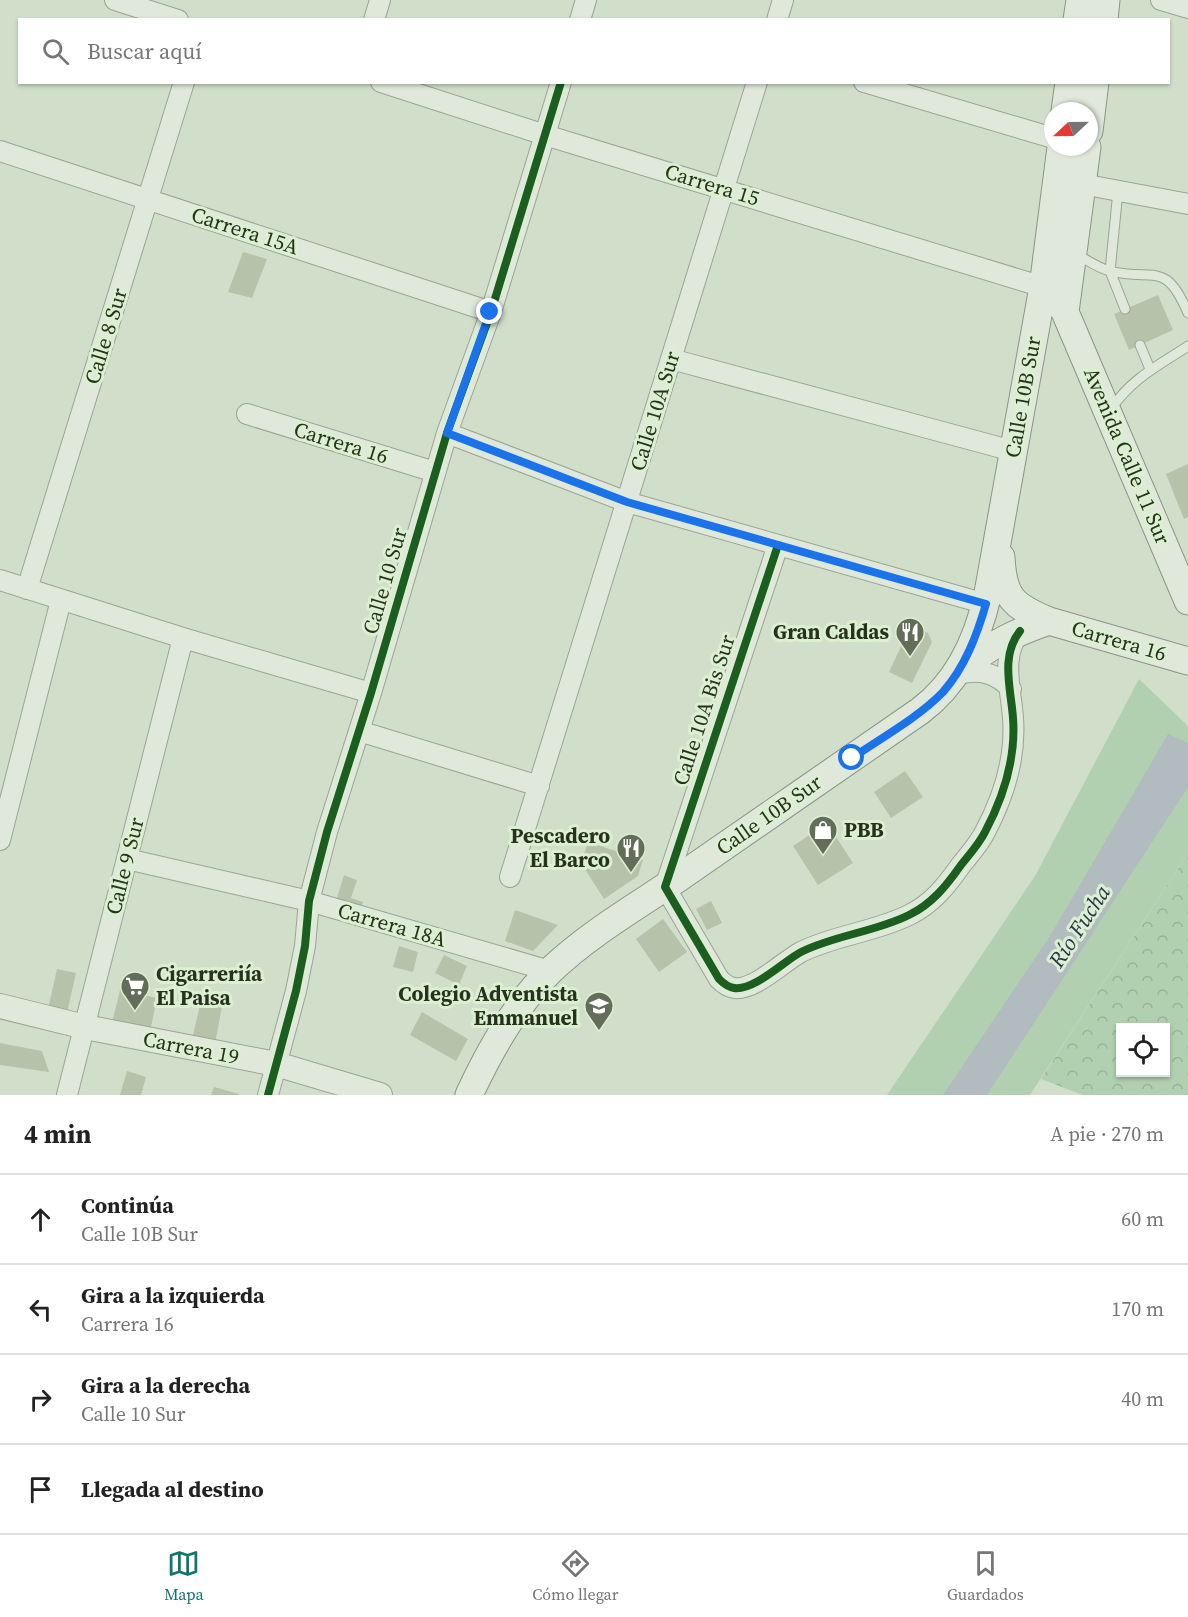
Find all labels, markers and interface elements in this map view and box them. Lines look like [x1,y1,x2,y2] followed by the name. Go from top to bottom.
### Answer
[18,18,1170,84] search box
[39,35,72,68] icon: search
[87,36,202,66] text: Buscar aquí
[1044,102,1098,156] north arrow
[661,156,763,213] street label: Carrera 15
[188,200,303,262] street label: Carrera 15A
[77,284,134,387] street label: Calle 8 Sur
[476,298,502,324] route end
[998,334,1047,460] street label: Calle 10B Sur
[623,347,686,474] street label: Calle 10A Sur
[1077,363,1178,549] street label: Avenida Calle 11 Sur
[290,414,392,471] street label: Carrera 16
[355,524,414,638] street label: Calle 10 Sur
[1068,613,1170,668] street label: Carrera 16
[894,616,926,658] restaurant icon: Gran Caldas
[773,617,889,646] place label: Gran Caldas
[665,631,742,789] street label: Calle 10A Bis Sur
[838,744,864,770] route start
[710,767,827,862] street label: Calle 10B Sur
[98,814,151,917] street label: Calle 9 Sur
[807,814,839,856] shop icon: PBB
[844,815,884,844] place label: PBB
[511,821,610,874] place label: Pescadero El Barco
[615,832,647,874] restaurant icon: Pescadero El Barco
[1041,878,1117,974] water label: Río Fucha
[335,895,450,954] street label: Carrera 18A
[156,959,263,1012] place label: Cigarreriía El Paisa
[119,970,151,1012] supermarket icon: Cigarreriía El Paisa
[398,979,579,1032] place label: Colegio Adventista Emmanuel
[583,990,615,1032] school or university icon: Colegio Adventista Emmanuel
[1116,1023,1170,1077] map controls
[1116,1023,1170,1077] button: locate
[141,1024,242,1071] street label: Carrera 19
[24,1116,91,1152] text: 4 min
[1050,1120,1164,1148] text: A pie · 270 m
[81,1190,174,1220] text: Continúa
[24,1203,57,1236] icon: ahead
[1121,1205,1164,1233] text: 60 m
[81,1220,198,1248] text: Calle 10B Sur
[81,1280,265,1310] text: Gira a la izquierda
[24,1293,57,1326] icon: left
[1111,1295,1164,1323] text: 170 m
[81,1310,174,1338] text: Carrera 16
[81,1370,250,1400] text: Gira a la derecha
[24,1383,57,1416] icon: right
[1121,1385,1164,1413] text: 40 m
[81,1400,185,1428] text: Calle 10 Sur
[24,1473,57,1506] icon: arrive
[81,1474,264,1504] text: Llegada al destino
[164,1547,204,1605] tab: Mapa
[532,1547,618,1605] tab: Cómo llegar
[947,1547,1024,1605] tab: Guardados

